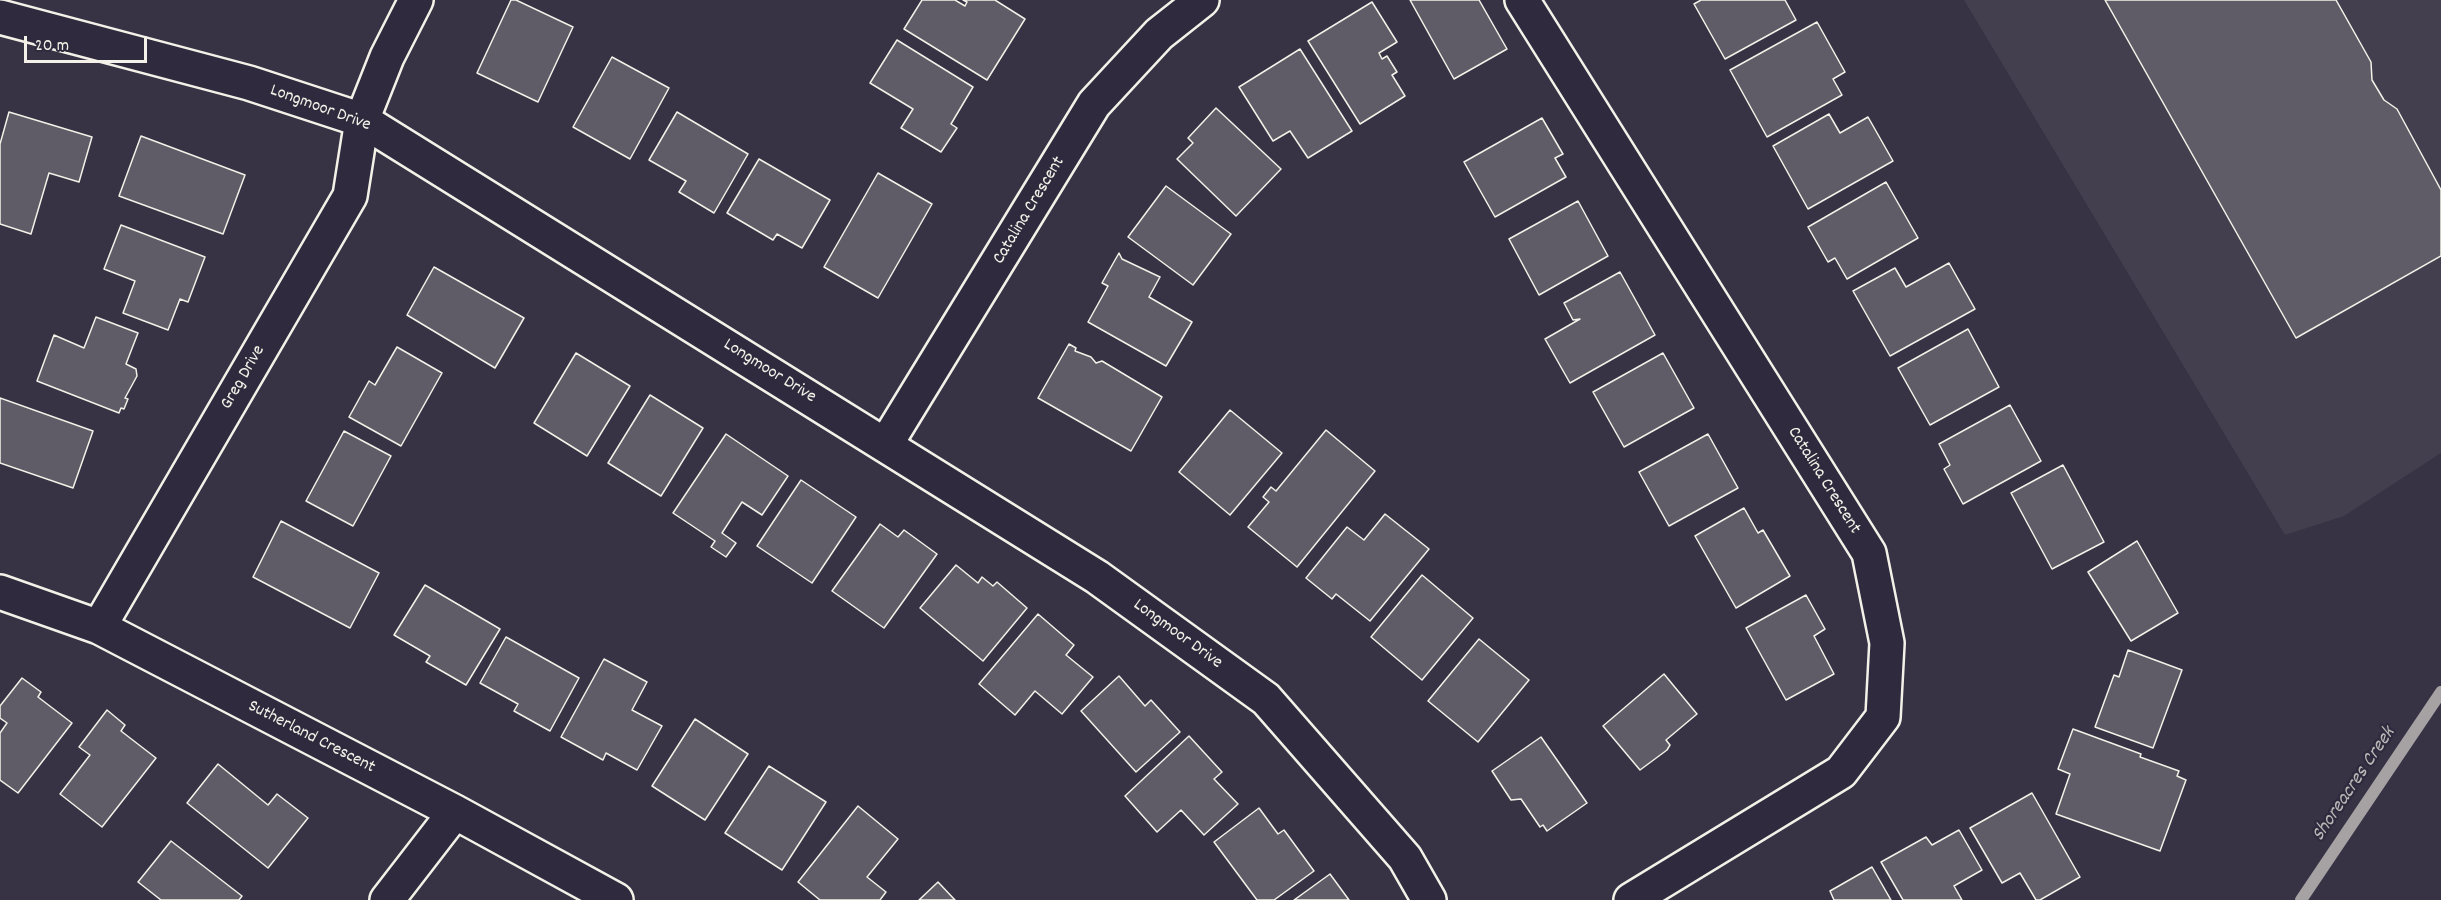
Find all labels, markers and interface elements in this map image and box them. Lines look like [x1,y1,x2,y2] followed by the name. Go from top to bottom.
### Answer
[27,24,150,62] scale bar
[35,34,69,59] text: 20 m
[267,81,373,137] street label: Longmoor Drive
[989,153,1071,269] street label: Catalina Crescent
[719,335,819,409] street label: Longmoor Drive
[217,342,271,414] street label: Greg Drive
[1782,424,1864,538] street label: Catalina Crescent
[1128,595,1226,675] street label: Longmoor Drive
[244,697,378,779] street label: Sutherland Crescent
[2308,723,2402,847] water label: Shoreacres Creek

